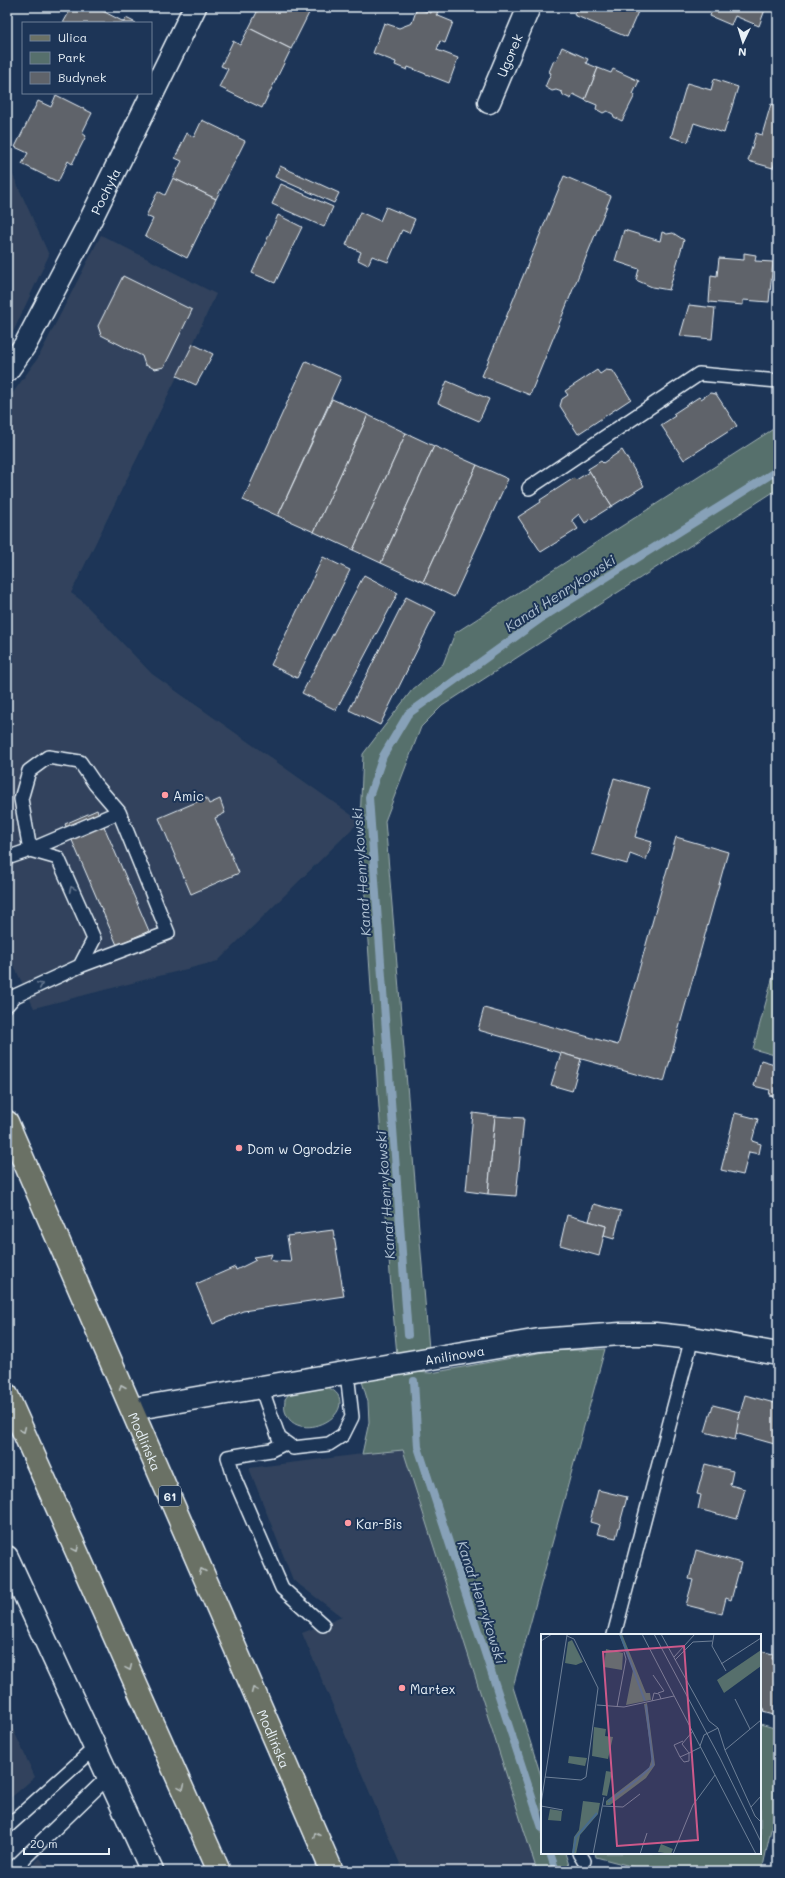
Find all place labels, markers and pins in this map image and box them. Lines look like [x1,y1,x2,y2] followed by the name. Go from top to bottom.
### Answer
[173,787,204,804] place label: Amic
[160,790,170,800] marker: Amic
[247,1140,352,1157] place label: Dom w Ogrodzie
[234,1143,244,1153] marker: Dom w Ogrodzie
[356,1515,402,1532] place label: Kar-Bis
[343,1518,353,1528] marker: Kar-Bis
[410,1680,456,1697] place label: Martex
[397,1683,407,1693] marker: Martex

